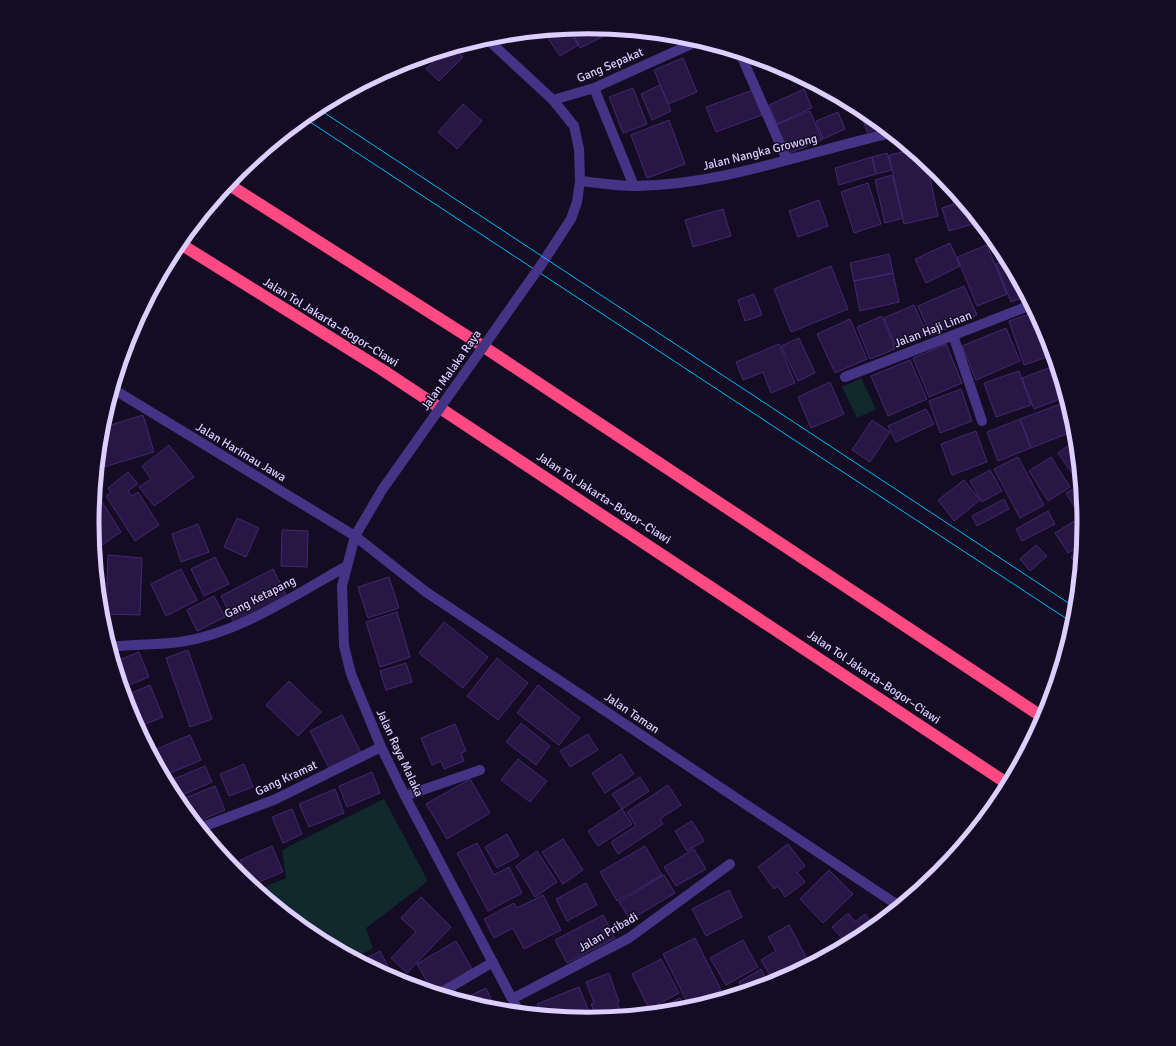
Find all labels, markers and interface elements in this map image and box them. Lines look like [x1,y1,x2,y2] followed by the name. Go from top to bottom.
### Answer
[575,45,646,86] street label: Gang Sepakat
[701,131,819,174] street label: Jalan Nangka Growong
[260,274,401,370] street label: Jalan Tol Jakarta–Bogor–Ciawi
[892,308,974,351] street label: Jalan Haji Linan
[418,327,485,413] street label: Jalan Malaka Raya
[193,420,289,485] street label: Jalan Harimau Jawa
[534,449,674,548] street label: Jalan Tol Jakarta–Bogor–Ciawi
[222,573,298,622] street label: Gang Ketapang
[804,627,943,728] street label: Jalan Tol Jakarta–Bogor–Ciawi
[601,690,662,737] street label: Jalan Taman
[373,707,426,799] street label: Jalan Raya Malaka
[253,758,320,799] street label: Gang Kramat
[576,909,641,956] street label: Jalan Pribadi

